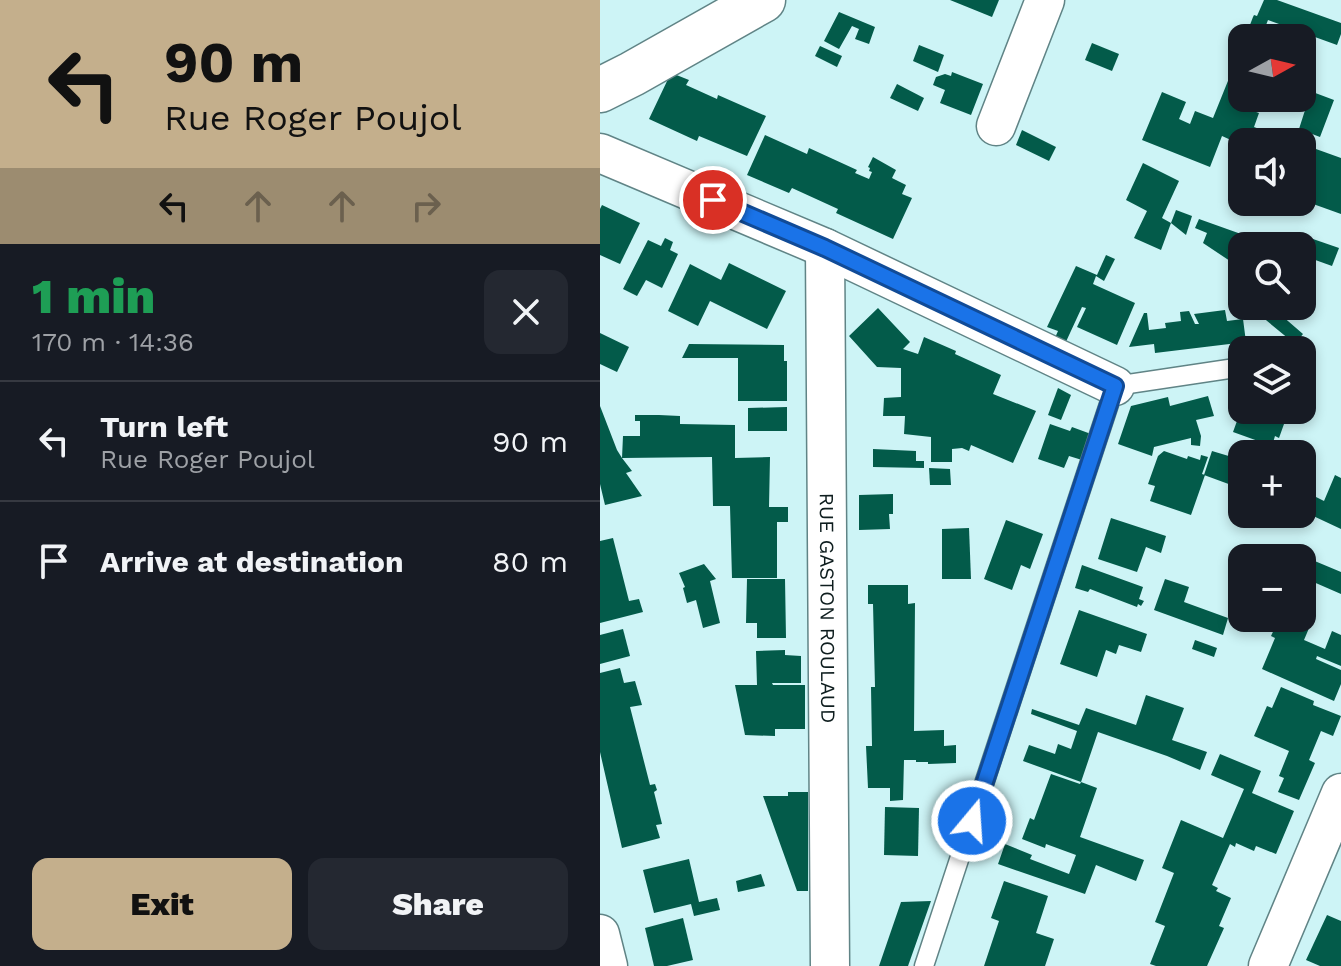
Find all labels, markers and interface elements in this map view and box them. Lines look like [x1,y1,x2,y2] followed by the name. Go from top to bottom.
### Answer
[1228,24,1316,112] north arrow
[1228,24,1316,632] map controls
[164,30,303,96] text: 90 m
[32,32,136,136] icon: left
[164,97,461,139] text: Rue Roger Poujol
[1228,128,1316,216] button: sound
[679,166,747,234] pin
[691,178,735,222] icon: arrive
[152,184,196,228] icon: left
[236,184,280,228] icon: ahead
[320,184,364,228] icon: ahead
[404,184,448,228] icon: right
[1228,232,1316,320] button: search
[32,268,155,325] text: 1 min
[484,270,568,354] button: close
[32,327,194,357] text: 170 m · 14:36
[1228,336,1316,424] button: layers
[100,409,228,444] text: Turn left
[32,419,76,463] icon: left
[492,424,568,459] text: 90 m
[1228,440,1316,528] button: +
[100,444,315,474] text: Rue Roger Poujol
[815,493,840,723] street label: RUE GASTON ROULAUD
[32,539,76,583] icon: arrive
[100,544,404,579] text: Arrive at destination
[492,544,568,579] text: 80 m
[1228,544,1316,632] button: −
[930,779,1014,863] position arrow
[32,858,292,950] button: Exit
[308,858,568,950] button: Share

